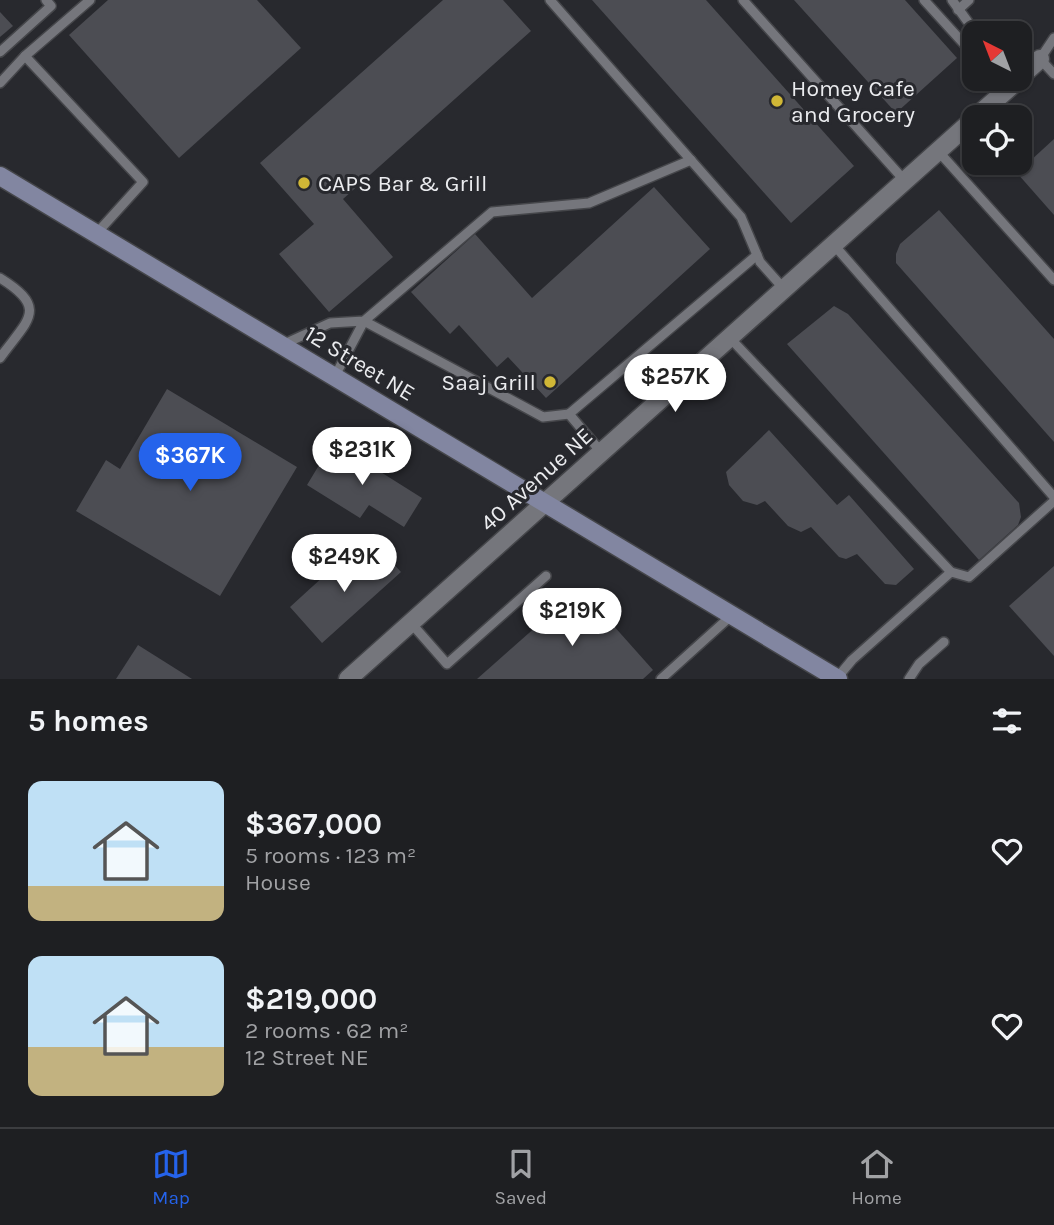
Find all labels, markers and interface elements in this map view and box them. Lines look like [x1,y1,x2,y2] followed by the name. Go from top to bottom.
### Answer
[962,21,1032,91] north arrow
[962,21,1032,175] map controls
[791,75,915,128] place label: Homey Cafe and Grocery
[769,93,785,109] marker: Homey Cafe and Grocery
[962,105,1032,175] button: locate
[318,170,488,197] place label: CAPS Bar & Grill
[296,175,312,191] marker: CAPS Bar & Grill
[300,320,420,407] street label: 12 Street NE
[626,354,724,414] pin: $257K
[640,363,710,390] text: $257K
[441,369,536,396] place label: Saaj Grill
[542,374,558,390] marker: Saaj Grill
[475,422,598,537] street label: 40 Avenue NE
[313,428,411,487] pin: $231K
[141,434,239,493] pin: $367K
[328,436,396,463] text: $231K
[155,442,225,469] text: $367K
[295,534,393,594] pin: $249K
[308,543,380,570] text: $249K
[523,588,621,648] pin: $219K
[538,597,606,624] text: $219K
[988,702,1026,740] icon: filters
[28,703,149,739] text: 5 homes
[245,806,382,842] text: $367,000
[84,809,168,893] icon: home
[988,832,1026,870] icon: heart
[245,842,416,869] text: 5 rooms · 123 m²
[245,869,311,896] text: House
[245,981,377,1017] text: $219,000
[84,984,168,1068] icon: home
[988,1007,1026,1045] icon: heart
[245,1017,409,1044] text: 2 rooms · 62 m²
[245,1044,369,1071] text: 12 Street NE
[152,1145,190,1209] tab: Map
[494,1145,547,1209] tab: Saved
[851,1145,902,1209] tab: Home

